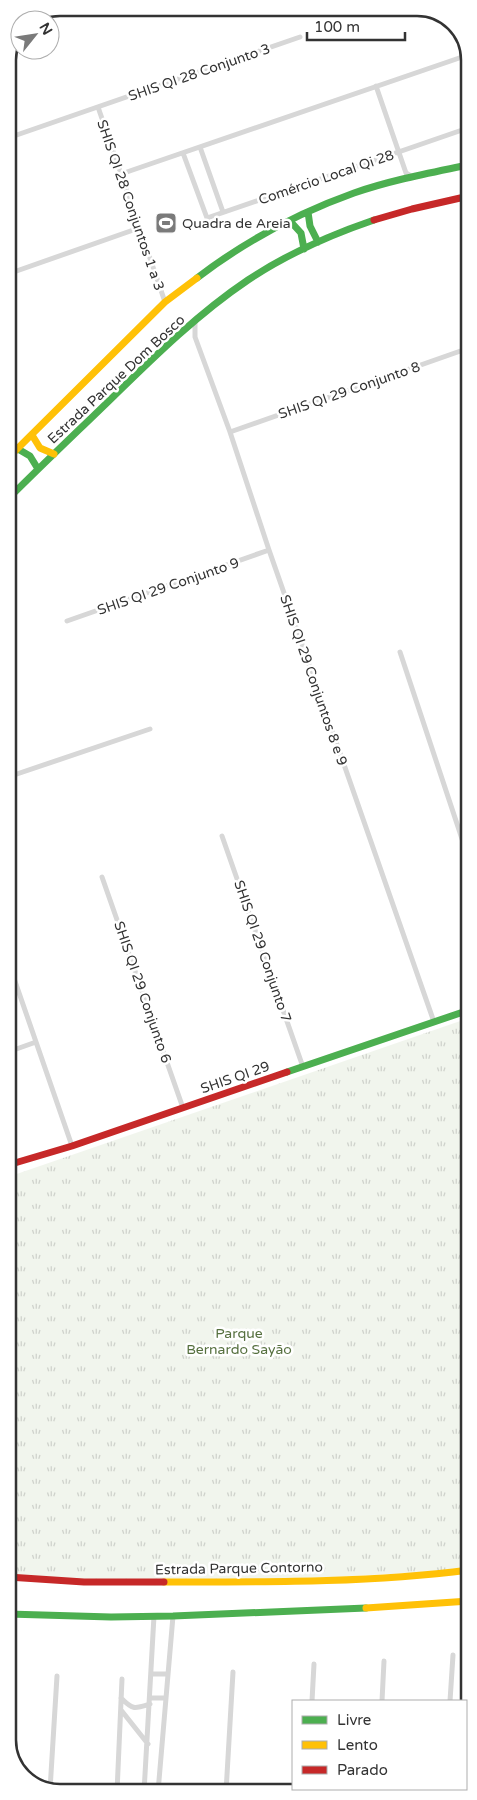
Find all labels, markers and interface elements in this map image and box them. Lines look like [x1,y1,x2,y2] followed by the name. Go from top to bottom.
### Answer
[10,10,60,60] north arrow
[307,10,404,42] scale bar
[314,18,360,36] text: 100 m
[36,20,56,38] text: N
[126,40,272,105] street label: SHIS QI 28 Conjunto 3
[93,118,168,293] street label: SHIS QI 28 Conjuntos 1 a 3
[256,146,396,209] street label: Comércio Local Qi 28
[154,211,178,235] sports icon: Quadra de Areia
[182,215,291,232] place label: Quadra de Areia
[44,311,188,447] street label: Estrada Parque Dom Bosco
[276,358,422,423] street label: SHIS QI 29 Conjunto 8
[95,554,241,619] street label: SHIS QI 29 Conjunto 9
[276,592,351,768] street label: SHIS QI 29 Conjuntos 8 e 9
[230,878,295,1024] street label: SHIS QI 29 Conjunto 7
[110,919,175,1065] street label: SHIS QI 29 Conjunto 6
[198,1058,272,1097] street label: SHIS QI 29
[186,1325,292,1358] park label: Parque Bernardo Sayão
[155,1559,323,1578] street label: Estrada Parque Contorno
[292,1700,467,1790] legend
[337,1711,371,1729] text: Livre
[337,1736,378,1754] text: Lento
[337,1761,388,1779] text: Parado

